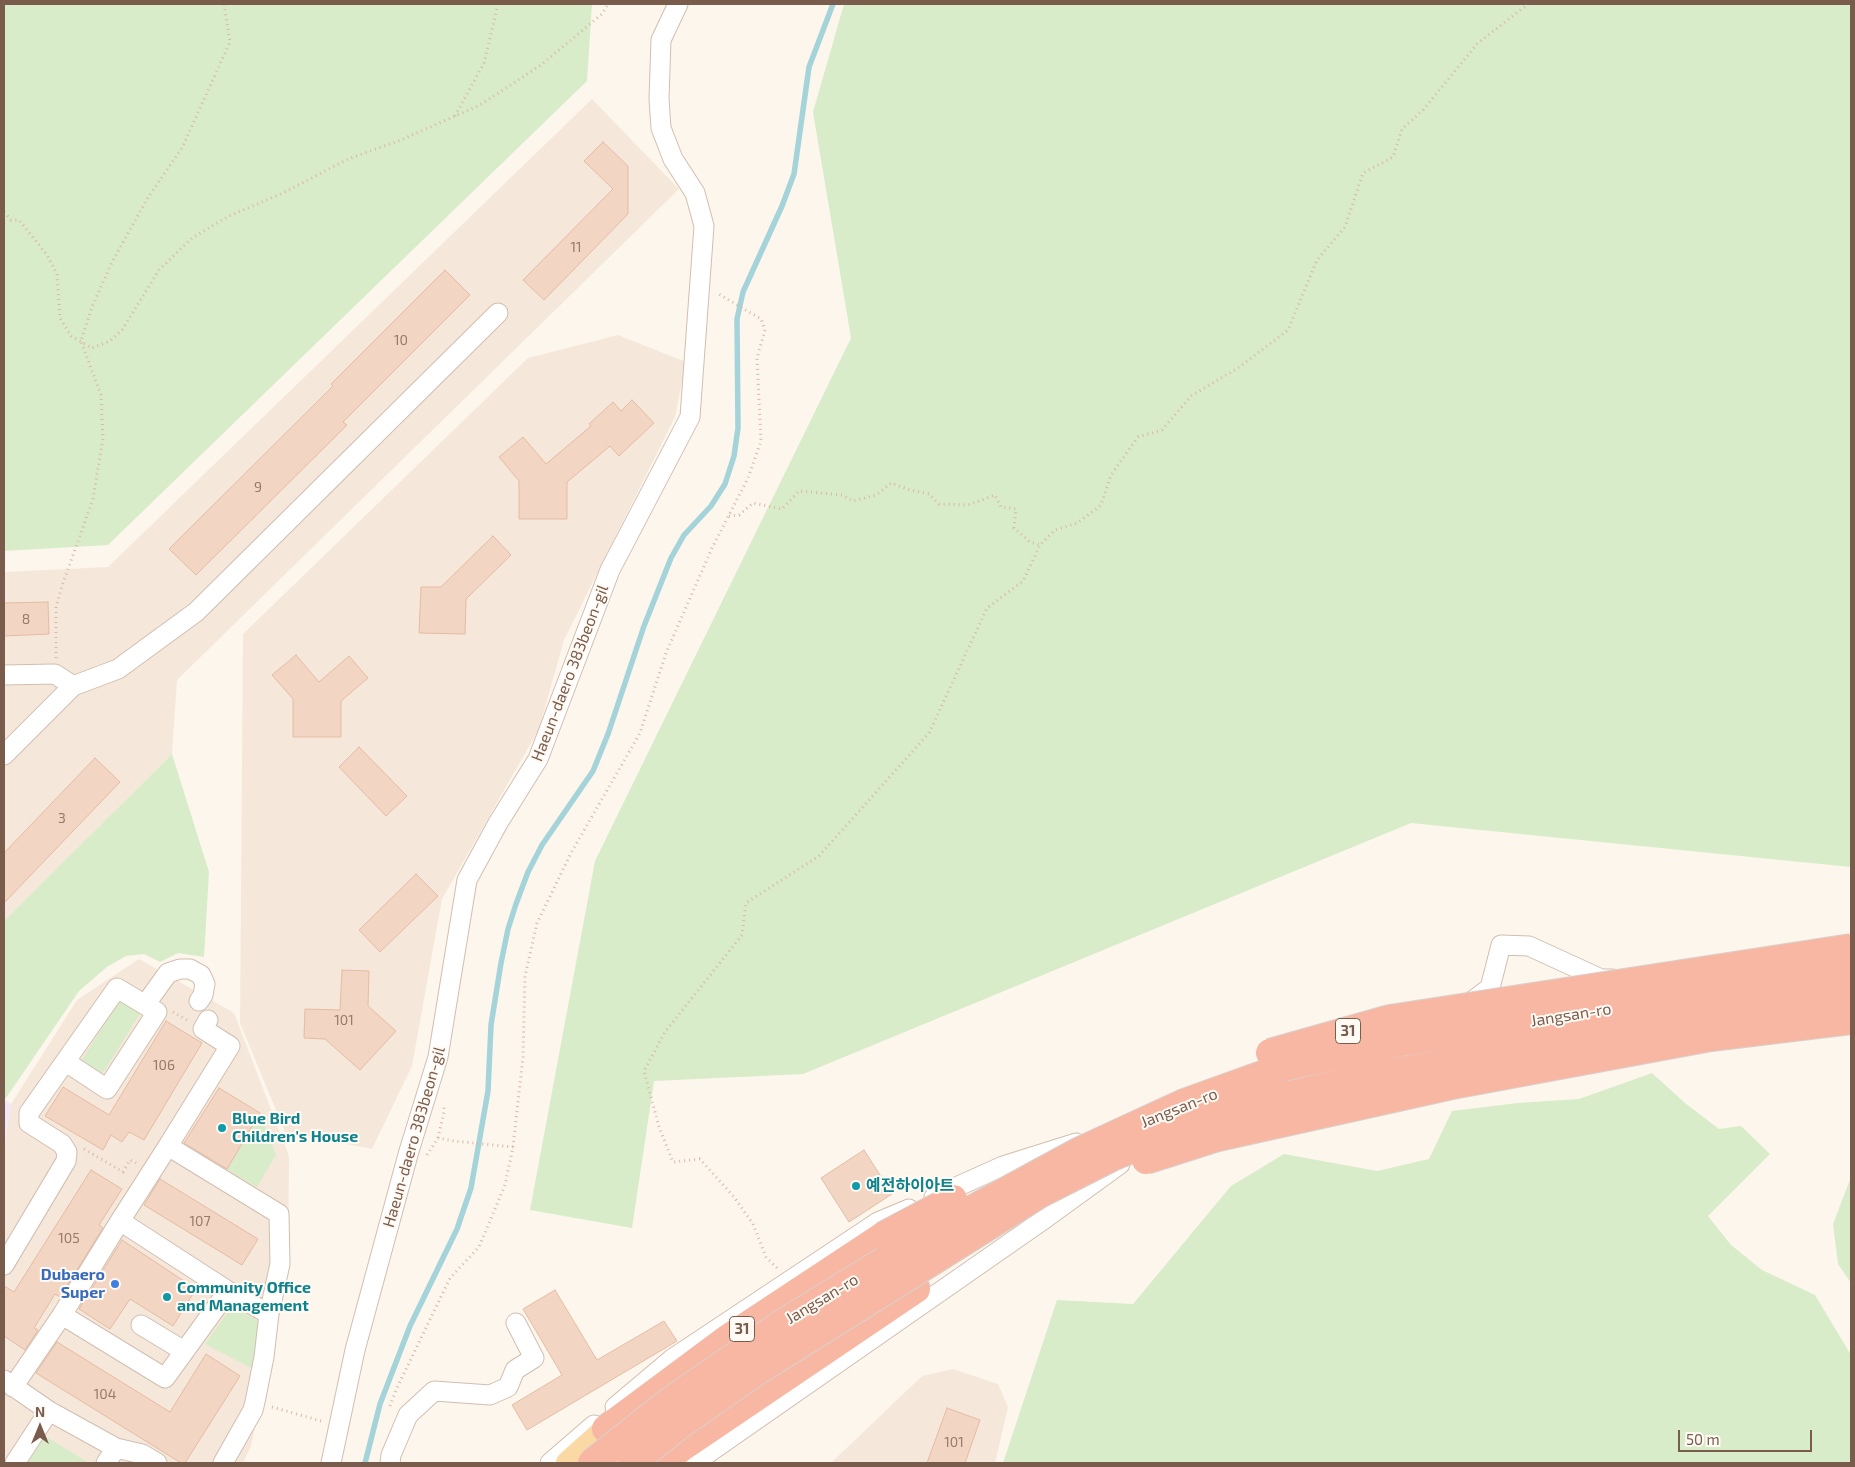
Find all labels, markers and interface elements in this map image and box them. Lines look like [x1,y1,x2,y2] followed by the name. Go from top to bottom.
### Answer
[570,239,582,255] house number: 11
[394,332,408,348] house number: 10
[254,479,262,495] house number: 9
[527,582,613,764] street label: Haeun-daero 383beon-gil
[22,611,30,627] house number: 8
[58,810,66,826] house number: 3
[1529,999,1613,1031] street label: Jangsan-ro
[334,1012,354,1028] house number: 101
[1336,1018,1360,1044] road number: 31
[379,1044,449,1230] street label: Haeun-daero 383beon-gil
[153,1057,175,1073] house number: 106
[1138,1084,1220,1132] street label: Jangsan-ro
[232,1109,358,1147] place label: Blue Bird Children's House
[216,1122,228,1134] marker: Blue Bird Children's House
[866,1176,954,1196] place label: 예전하이아트
[850,1180,862,1192] marker: 예전하이아트
[189,1213,211,1229] house number: 107
[58,1230,80,1246] house number: 105
[41,1265,105,1303] place label: Dubaero Super
[782,1270,862,1328] street label: Jangsan-ro
[109,1278,121,1290] marker: Dubaero Super
[177,1278,311,1316] place label: Community Office and Management
[161,1291,173,1303] marker: Community Office and Management
[730,1316,754,1342] road number: 31
[94,1386,116,1402] house number: 104
[15,1402,65,1452] north arrow
[35,1403,45,1420] text: N
[1680,1420,1814,1452] scale bar
[1686,1430,1720,1448] text: 50 m
[944,1434,964,1450] house number: 101

